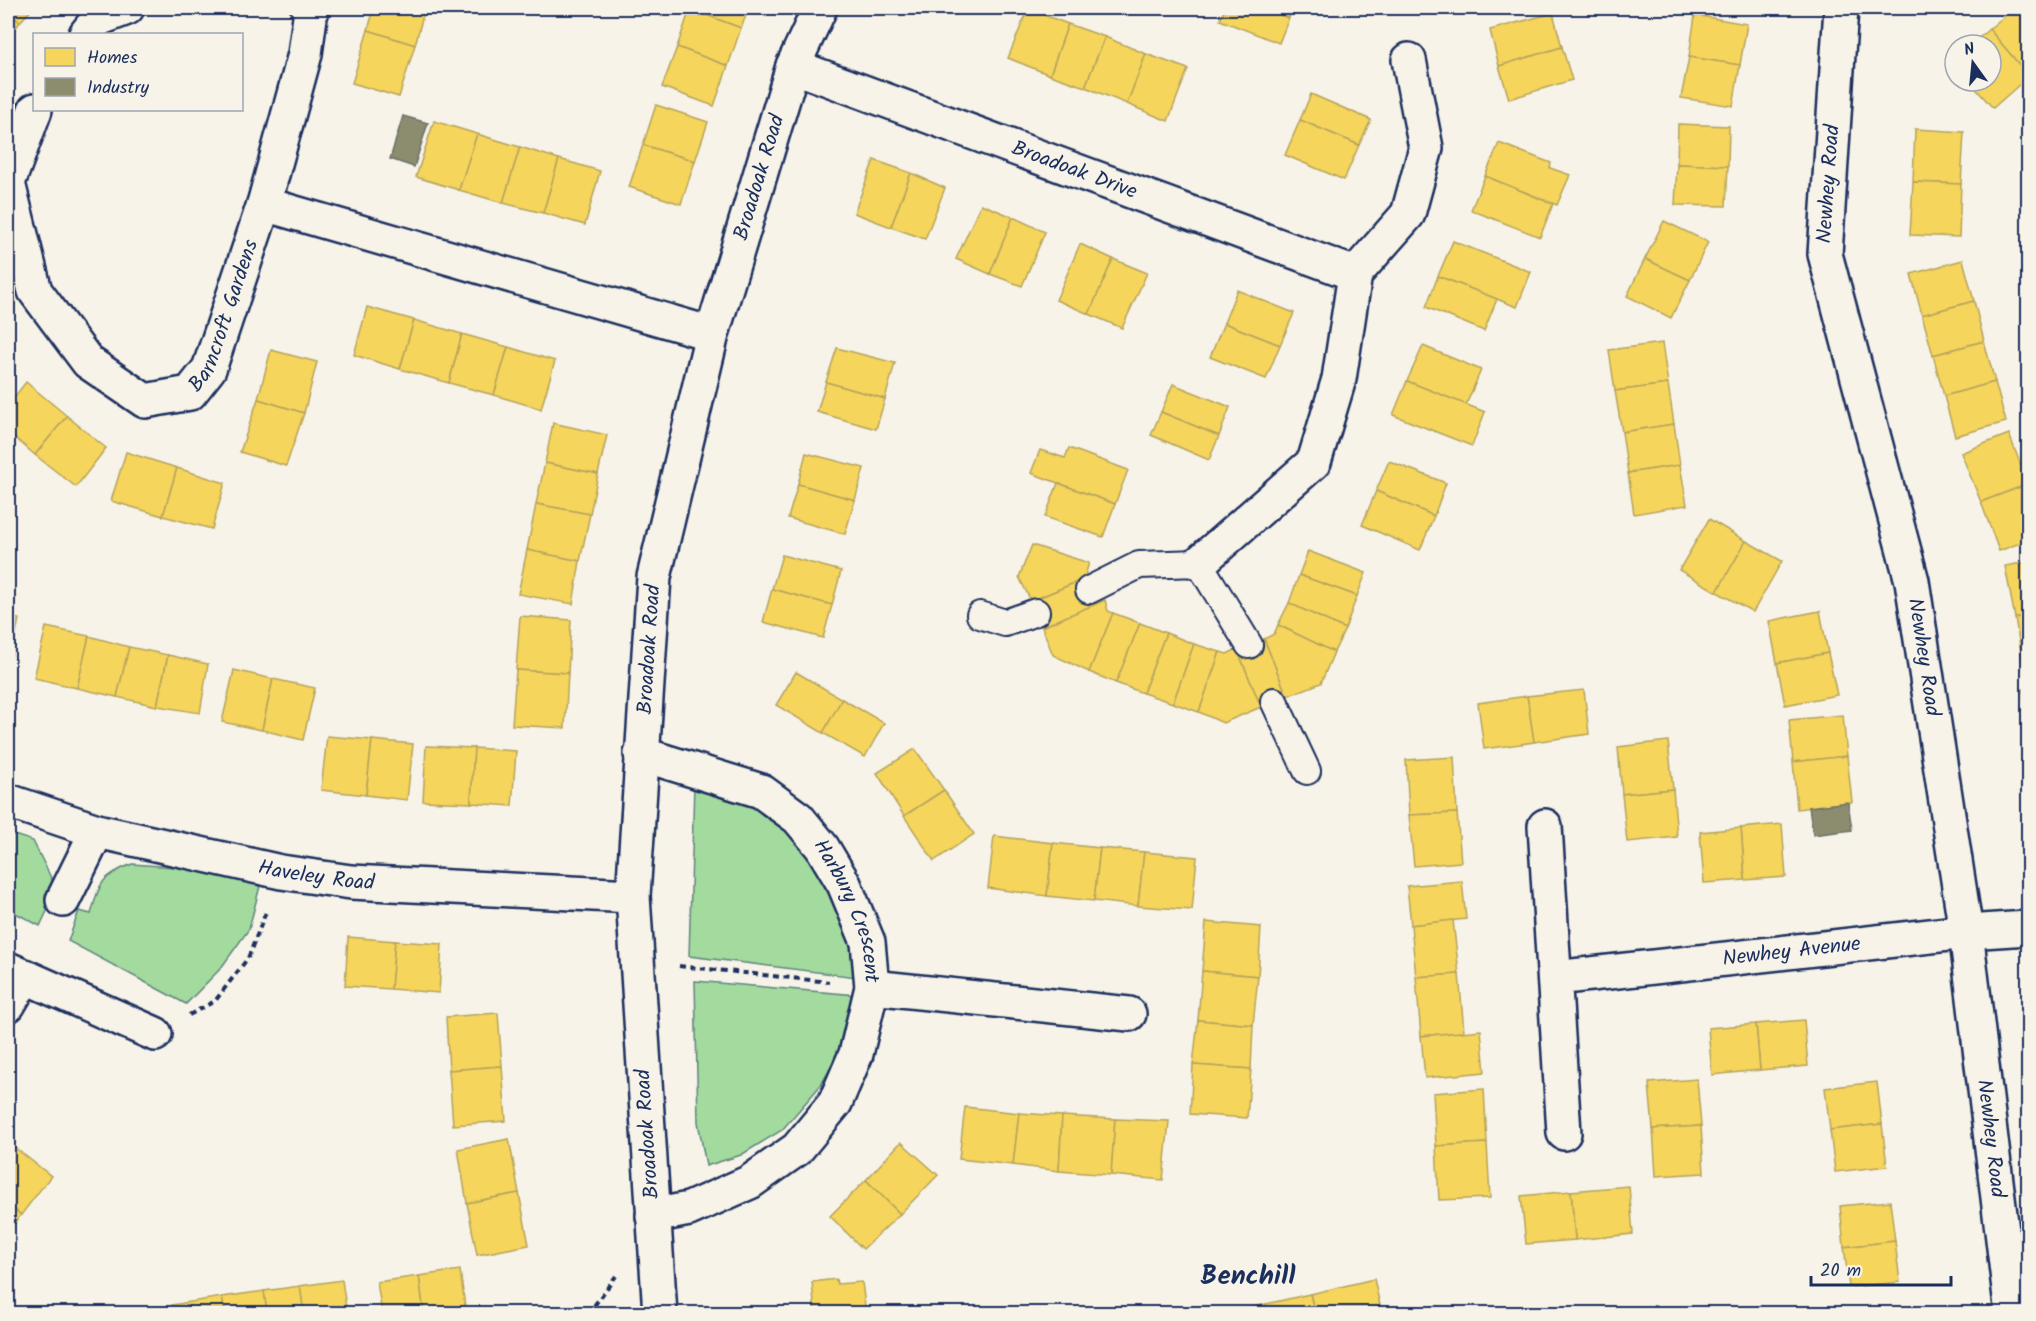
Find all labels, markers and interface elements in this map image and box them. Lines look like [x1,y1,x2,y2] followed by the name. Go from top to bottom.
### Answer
[33,33,243,111] legend
[1943,33,2003,93] north arrow
[1961,37,1978,63] text: N
[87,44,138,73] text: Homes
[87,74,149,103] text: Industry
[725,110,794,244] street label: Broadoak Road
[1808,123,1850,244] street label: Newhey Road
[1007,132,1142,209] street label: Broadoak Drive
[180,235,268,400] street label: Barncroft Gardens
[628,583,670,715] street label: Broadoak Road
[1898,596,1949,719] street label: Newhey Road
[804,833,888,985] street label: Harbury Crescent
[255,851,376,900] street label: Haveley Road
[1721,927,1863,976] street label: Newhey Avenue
[627,1068,669,1200] street label: Broadoak Road
[1967,1077,2014,1200] street label: Newhey Road
[1811,1249,1950,1287] scale bar
[1201,1255,1296,1298] district label: Benchill
[1820,1257,1861,1286] text: 20 m

